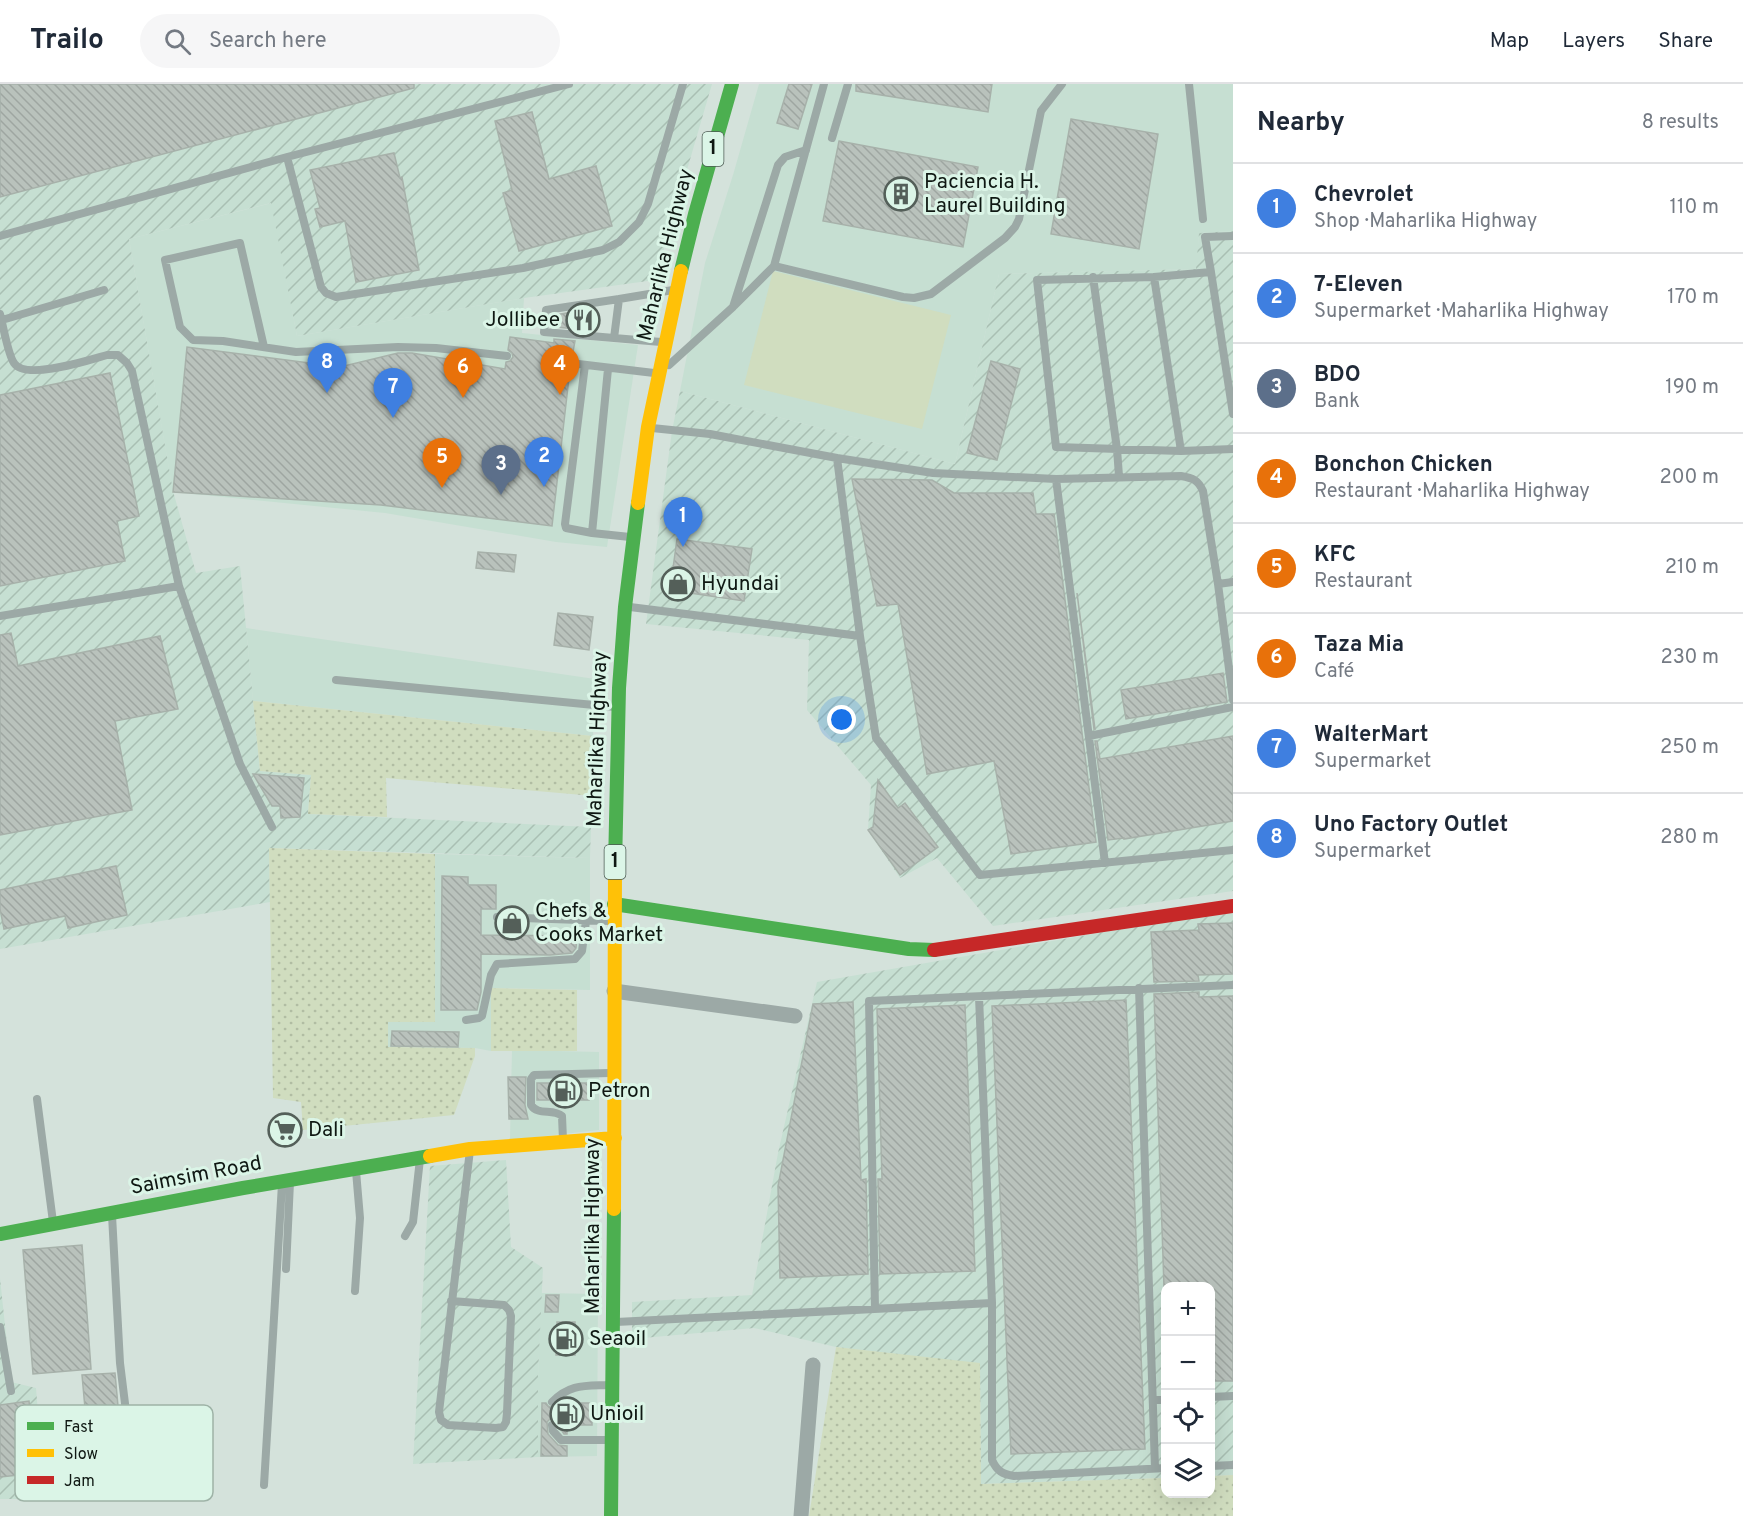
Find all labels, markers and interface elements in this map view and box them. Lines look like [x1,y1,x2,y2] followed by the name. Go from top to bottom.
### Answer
[140,14,560,68] search box
[30,23,104,59] text: Trailo
[161,25,194,58] icon: search
[209,28,326,55] text: Search here
[1490,28,1529,55] text: Map
[1562,28,1625,55] text: Layers
[1658,28,1713,55] text: Share
[1257,107,1345,140] text: Nearby
[1642,110,1719,136] text: 8 results
[702,132,724,166] road number: 1
[632,166,700,344] street label: Maharlika Highway
[924,169,1066,220] place label: Paciencia H. Laurel Building
[883,176,919,212] building icon: Paciencia H. Laurel Building
[1314,182,1414,209] text: Chevrolet
[1273,195,1281,221] text: 1
[1670,195,1719,221] text: 110 m
[1314,209,1537,235] text: Shop · Maharlika Highway
[1314,272,1403,299] text: 7-Eleven
[1270,285,1283,311] text: 2
[1667,285,1719,311] text: 170 m
[1314,299,1609,325] text: Supermarket · Maharlika Highway
[565,302,601,338] restaurant icon: Jollibee
[485,307,560,334] place label: Jollibee
[308,344,346,393] pin: 8
[540,346,580,395] pin: 4
[444,348,482,398] pin: 6
[1314,362,1361,389] text: BDO
[374,368,412,418] pin: 7
[1271,375,1283,401] text: 3
[1665,375,1719,401] text: 190 m
[1314,389,1360,415] text: Bank
[422,438,462,488] pin: 5
[524,438,564,487] pin: 2
[482,446,520,495] pin: 3
[1314,452,1493,479] text: Bonchon Chicken
[1270,465,1283,491] text: 4
[1660,465,1719,491] text: 200 m
[1314,479,1590,505] text: Restaurant · Maharlika Highway
[664,498,702,547] pin: 1
[1314,542,1356,569] text: KFC
[1270,555,1283,581] text: 5
[1665,555,1719,581] text: 210 m
[660,566,696,602] shop icon: Hyundai
[1314,569,1413,595] text: Restaurant
[701,571,779,598] place label: Hyundai
[1314,632,1404,659] text: Taza Mia
[1270,645,1283,671] text: 6
[1660,645,1719,671] text: 230 m
[581,650,615,828] street label: Maharlika Highway
[1314,659,1354,685] text: Café
[827,705,856,734] your location
[1314,722,1429,749] text: WalterMart
[1271,735,1282,761] text: 7
[1660,735,1719,761] text: 250 m
[1314,749,1431,775] text: Supermarket
[1314,812,1508,839] text: Uno Factory Outlet
[1270,825,1283,851] text: 8
[1660,825,1719,851] text: 280 m
[1314,839,1431,865] text: Supermarket
[604,845,626,879] road number: 1
[535,898,663,949] place label: Chefs & Cooks Market
[494,905,530,941] shop icon: Chefs & Cooks Market
[547,1073,583,1109] fuel station icon: Petron
[588,1078,651,1105] place label: Petron
[267,1112,303,1148] supermarket icon: Dali
[308,1117,344,1144] place label: Dali
[580,1138,607,1314] street label: Maharlika Highway
[128,1150,264,1202] street label: Saimsim Road
[1161,1282,1215,1498] map controls
[1161,1282,1215,1336] button: +
[548,1321,584,1357] fuel station icon: Seaoil
[589,1326,646,1353] place label: Seaoil
[1161,1336,1215,1390] button: −
[1161,1390,1215,1444] button: locate
[549,1396,585,1432] fuel station icon: Unioil
[590,1401,644,1428] place label: Unioil
[15,1405,213,1501] legend
[64,1418,94,1438] text: Fast
[1161,1444,1215,1498] button: layers
[64,1445,98,1465] text: Slow
[64,1472,95,1492] text: Jam

